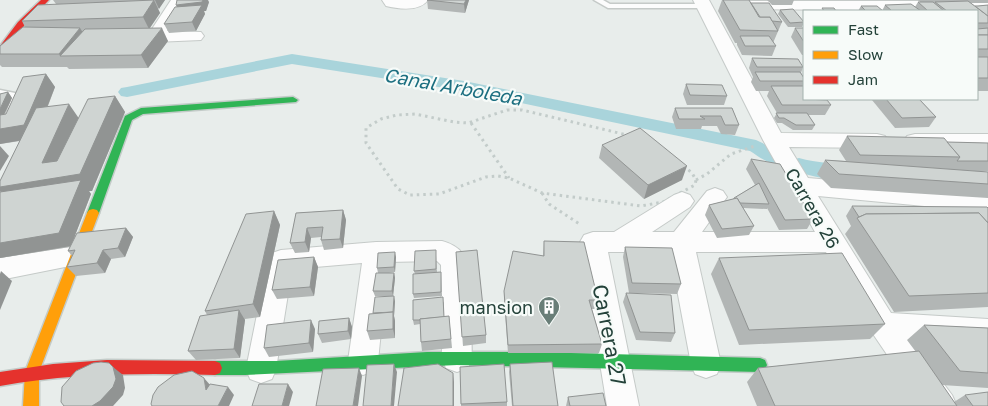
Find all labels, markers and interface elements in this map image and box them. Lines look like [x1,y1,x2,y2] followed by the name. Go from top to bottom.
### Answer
[803,10,978,100] legend
[848,20,879,38] text: Fast
[848,45,883,63] text: Slow
[382,63,525,110] water label: Canal Arboleda
[848,70,878,88] text: Jam
[781,164,845,252] street label: Carrera 26
[587,282,633,388] street label: Carrera 27
[537,295,561,326] building icon: mansion
[460,296,533,318] place label: mansion

